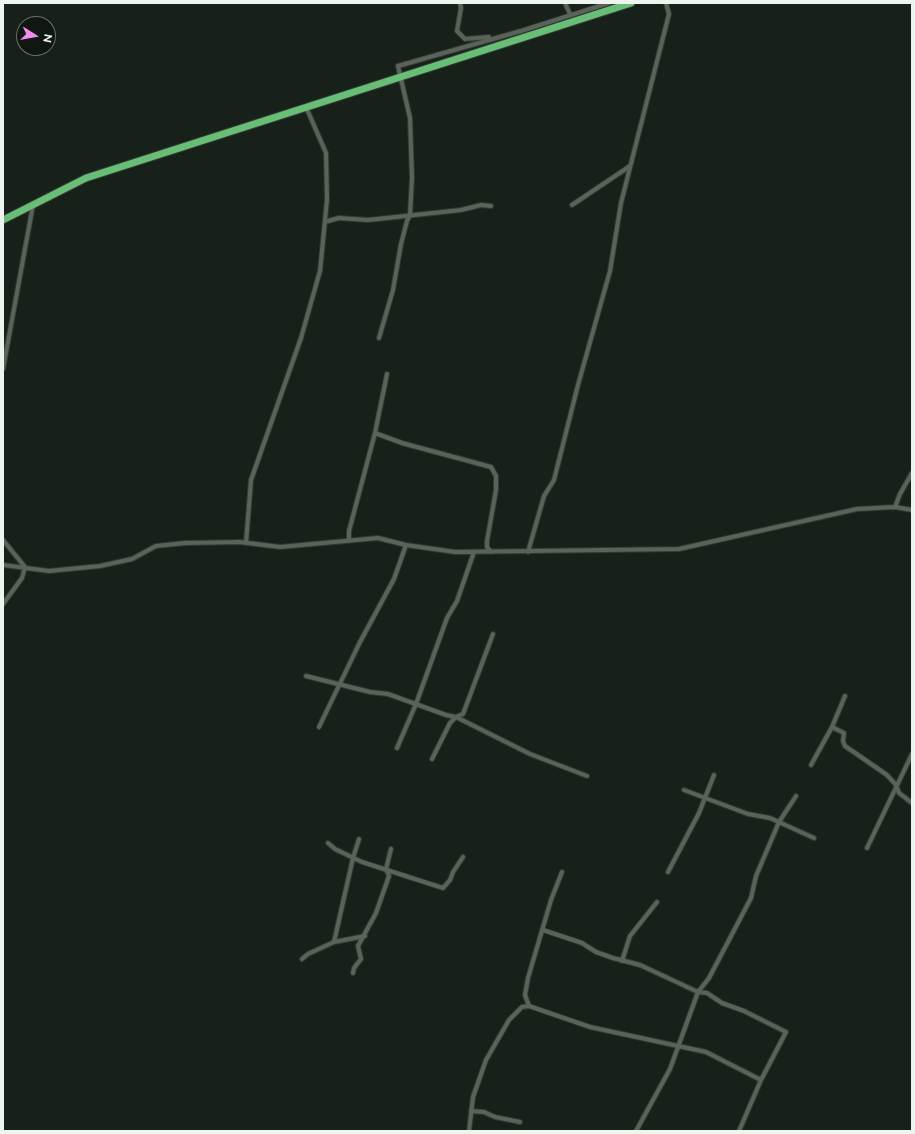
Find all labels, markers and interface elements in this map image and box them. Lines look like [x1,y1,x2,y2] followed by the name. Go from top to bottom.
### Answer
[16,16,56,56] north arrow
[40,33,54,44] text: N

